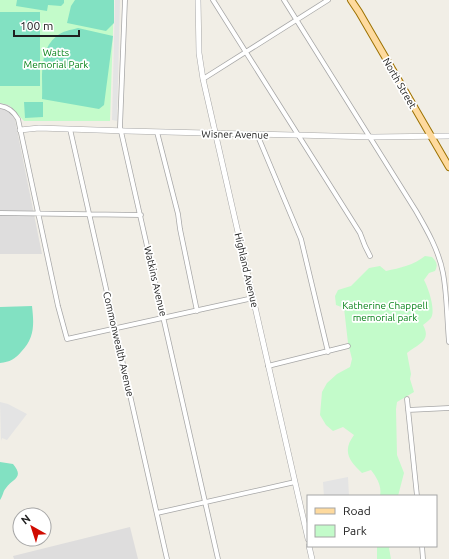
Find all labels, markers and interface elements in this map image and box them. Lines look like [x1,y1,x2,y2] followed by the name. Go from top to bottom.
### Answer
[14,12,79,38] scale bar
[20,19,53,32] text: 100 m
[24,47,88,70] park label: Watts Memorial Park
[381,56,419,111] street label: North Street
[201,128,269,141] street label: Wisner Avenue
[233,232,260,308] street label: Highland Avenue
[142,245,169,317] street label: Watkins Avenue
[101,291,136,398] street label: Commonwealth Avenue
[342,300,428,323] park label: Katherine Chappell memorial park
[307,495,437,547] legend
[343,504,371,517] text: Road
[12,507,52,547] north arrow
[19,512,33,526] text: N
[343,524,367,537] text: Park

